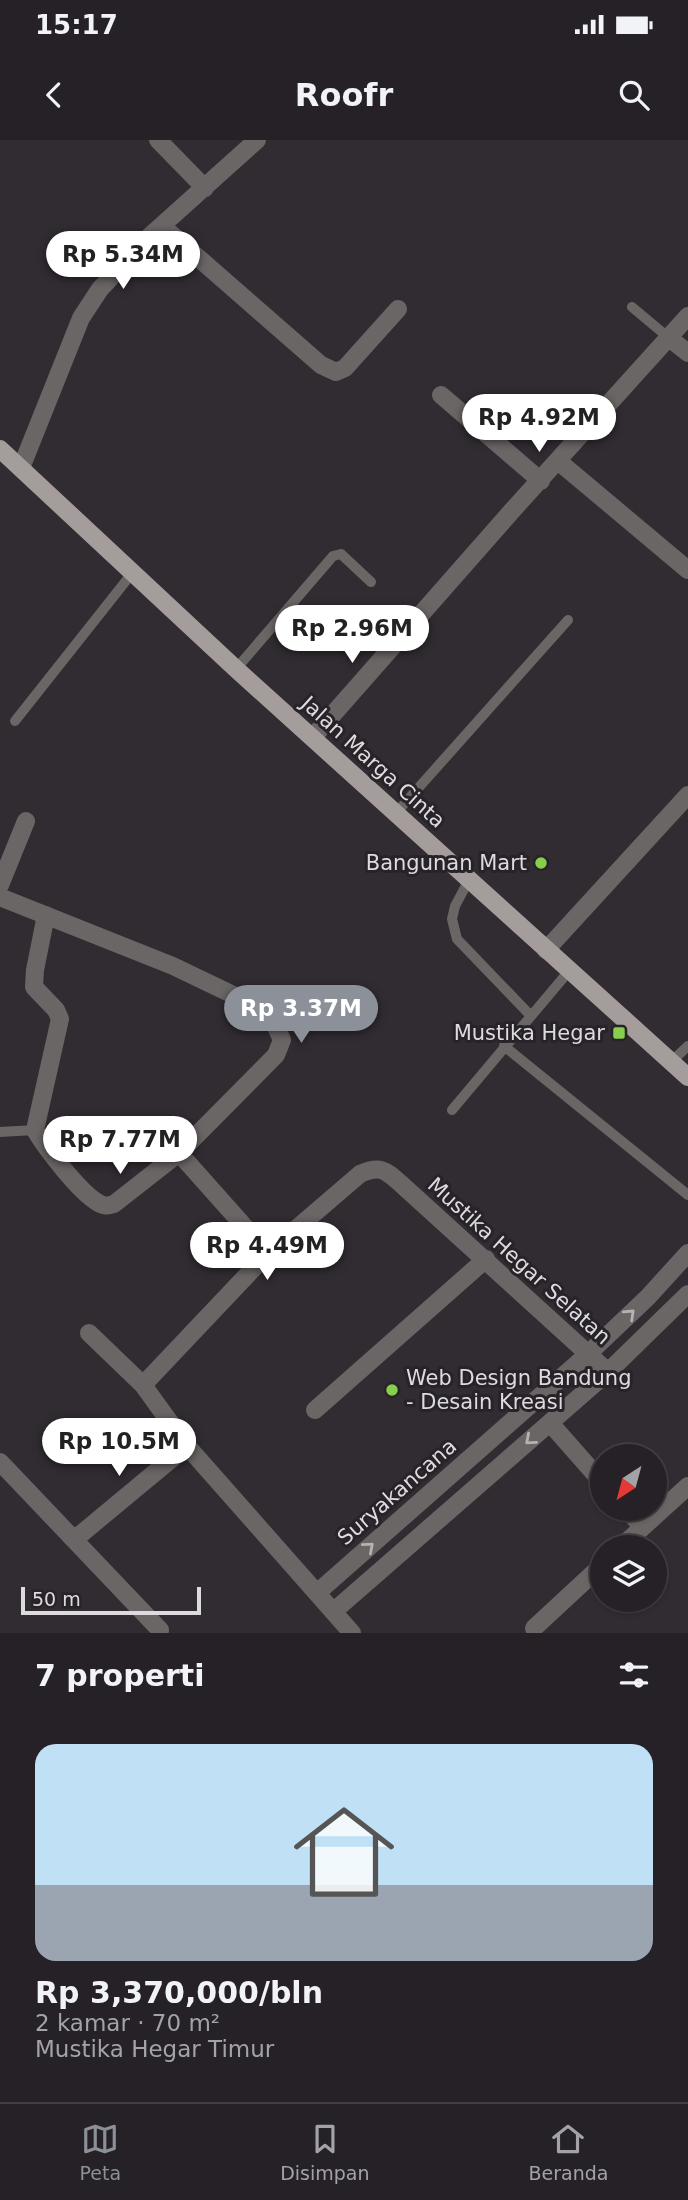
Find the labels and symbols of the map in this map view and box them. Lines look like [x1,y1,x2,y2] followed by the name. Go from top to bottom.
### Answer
[51,232,195,291] pin: Rp 5.34M
[467,394,611,454] pin: Rp 4.92M
[280,606,424,665] pin: Rp 2.96M
[295,690,450,833] street label: Jalan Marga Cinta
[366,851,527,875] place label: Bangunan Mart
[533,855,549,871] marker: Bangunan Mart
[229,986,373,1045] pin: Rp 3.37M
[454,1021,605,1045] place label: Mustika Hegar
[611,1025,627,1041] marker: Mustika Hegar
[48,1116,192,1176] pin: Rp 7.77M
[423,1173,615,1349] street label: Mustika Hegar Selatan
[195,1222,339,1282] pin: Rp 4.49M
[622,1310,635,1322] one-way arrow
[406,1366,632,1414] place label: Web Design Bandung - Desain Kreasi
[384,1382,400,1398] marker: Web Design Bandung - Desain Kreasi
[47,1418,191,1478] pin: Rp 10.5M
[525,1432,538,1445] one-way arrow
[333,1434,461,1550] street label: Suryakancana
[590,1444,667,1521] north arrow
[361,1543,374,1555] one-way arrow
[21,1584,201,1616] scale bar

